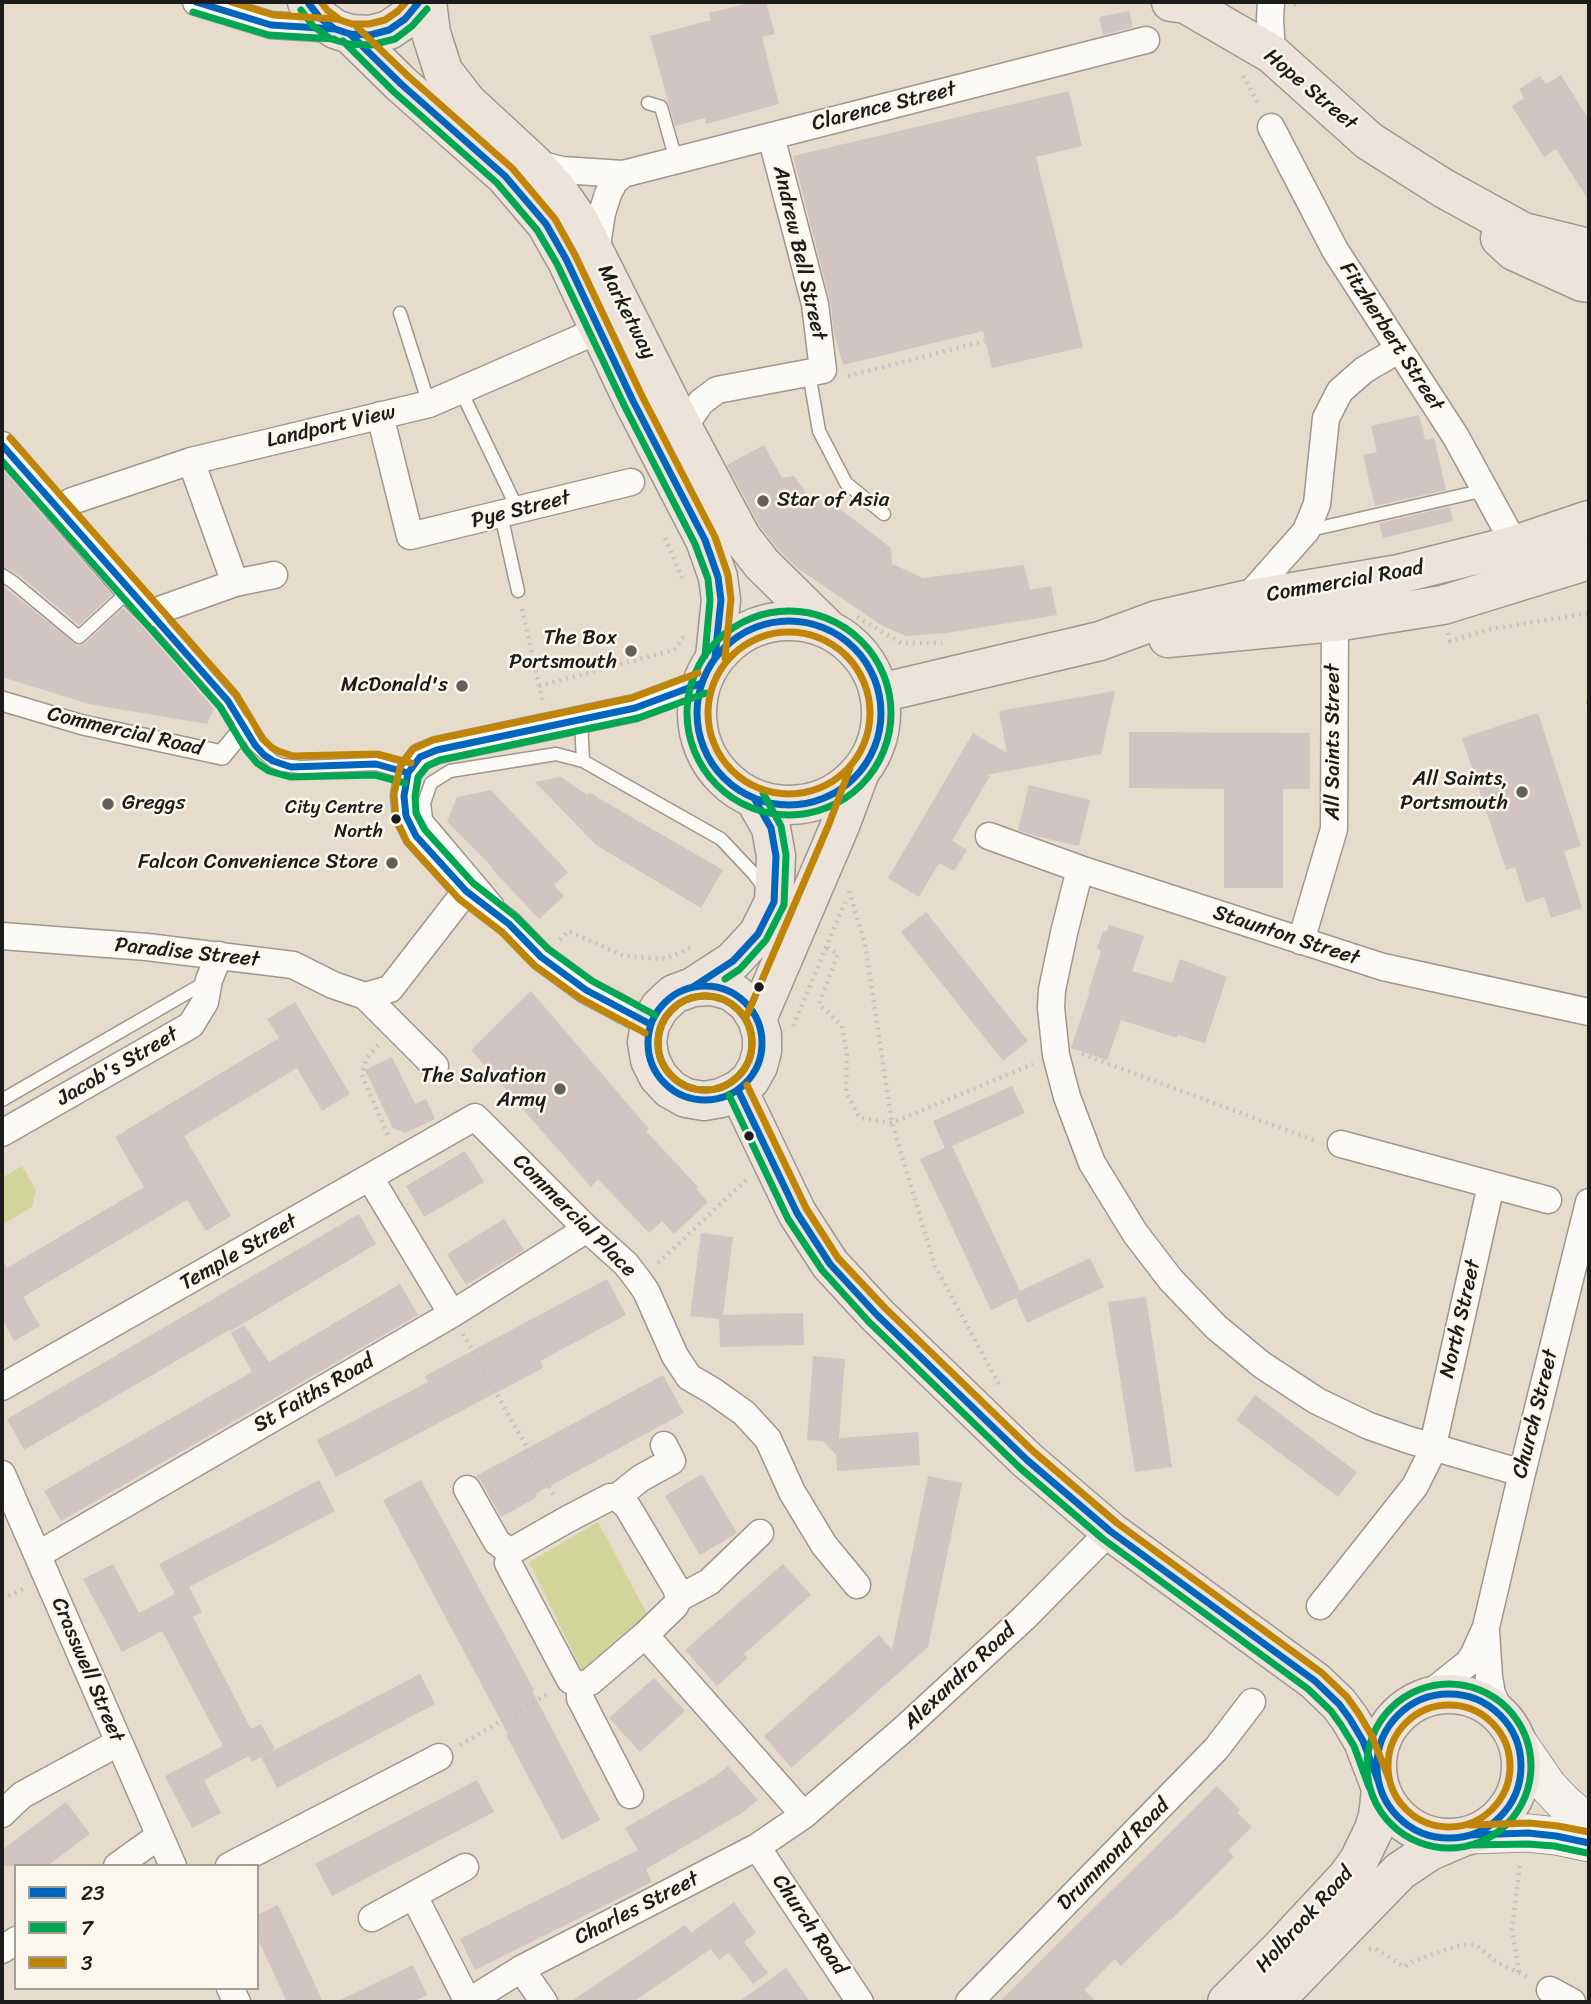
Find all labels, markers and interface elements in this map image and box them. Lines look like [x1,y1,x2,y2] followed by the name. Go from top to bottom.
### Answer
[1258,44,1362,136] street label: Hope Street
[809,77,959,137] street label: Clarence Street
[767,163,831,343] street label: Andrew Bell Street
[1333,258,1449,416] street label: Fitzherbert Street
[591,261,661,363] street label: Marketway
[264,400,398,454] street label: Landport View
[469,486,573,534] street label: Pye Street
[777,488,889,514] place label: Star of Asia
[755,493,771,509] marker: Star of Asia
[1265,556,1425,608] street label: Commercial Road
[509,626,617,676] place label: The Box Portsmouth
[623,643,639,659] marker: The Box Portsmouth
[1321,664,1347,820] street label: All Saints Street
[341,673,448,699] place label: McDonald's
[454,678,470,694] marker: McDonald's
[45,702,205,762] street label: Commercial Road
[1400,767,1508,817] place label: All Saints, Portsmouth
[1514,784,1530,800] marker: All Saints, Portsmouth
[122,791,185,817] place label: Greggs
[100,796,116,812] marker: Greggs
[285,797,383,841] place label: City Centre North
[389,812,403,826] marker: City Centre North
[138,850,378,876] place label: Falcon Convenience Store
[384,855,400,871] marker: Falcon Convenience Store
[1210,901,1362,971] street label: Staunton Street
[113,933,261,973] street label: Paradise Street
[752,980,766,994] unlabelled marker
[53,1022,183,1112] street label: Jacob's Street
[421,1064,546,1114] place label: The Salvation Army
[552,1081,568,1097] marker: The Salvation Army
[742,1129,756,1143] unlabelled marker
[507,1149,641,1283] street label: Commercial Place
[176,1209,302,1297] street label: Temple Street
[1435,1257,1487,1381] street label: North Street
[1508,1347,1564,1481] street label: Church Street
[249,1349,379,1439] street label: St Faiths Road
[45,1594,129,1746] street label: Crasswell Street
[899,1619,1021,1735] street label: Alexandra Road
[1053,1794,1175,1916] street label: Drummond Road
[1251,1862,1359,1978] street label: Holbrook Road
[14,1864,259,1990] legend
[571,1867,703,1951] street label: Charles Street
[766,1870,852,1980] street label: Church Road
[81,1874,105,1912] text: 23
[81,1909,93,1947] text: 7
[81,1944,93,1982] text: 3

